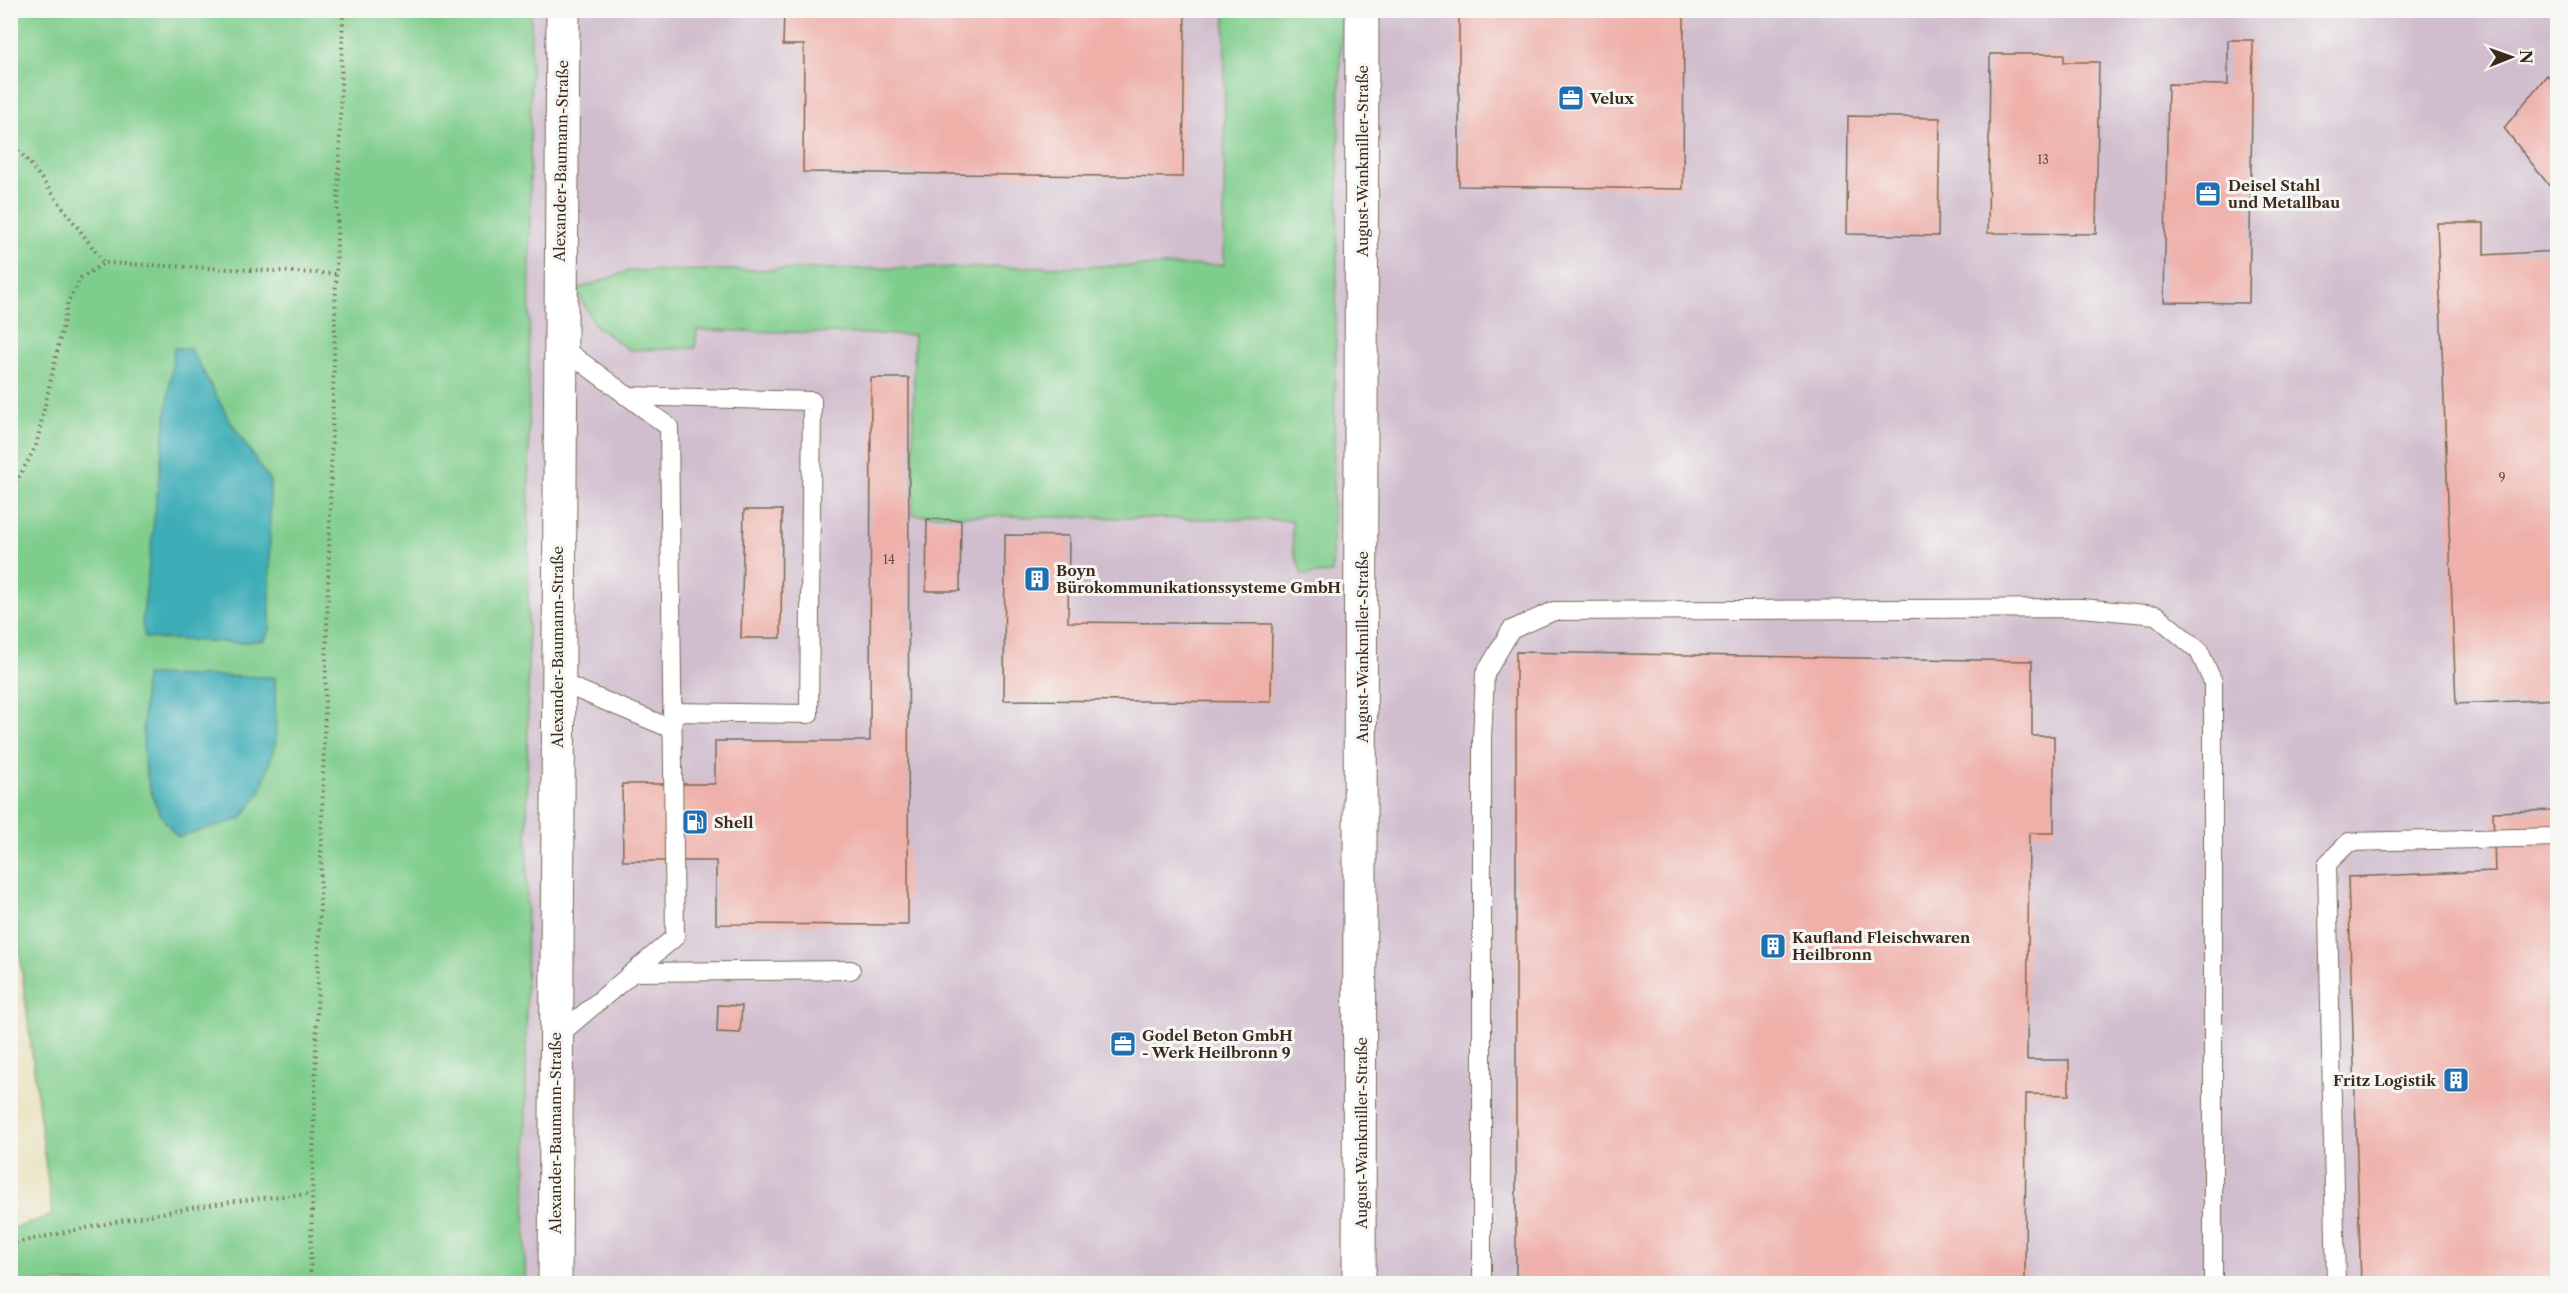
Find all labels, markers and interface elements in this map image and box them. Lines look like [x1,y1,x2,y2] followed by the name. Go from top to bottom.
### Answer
[2481,27,2541,87] north arrow
[2516,50,2536,64] text: N
[550,60,572,263] street label: Alexander-Baumann-Straße
[1353,65,1372,258] street label: August-Wankmiller-Straße
[1556,83,1586,113] office icon: Velux
[1589,89,1634,108] place label: Velux
[2037,152,2049,167] house number: 13
[2228,176,2340,212] place label: Deisel Stahl und Metallbau
[2193,179,2223,209] office icon: Deisel Stahl und Metallbau
[2498,470,2506,485] house number: 9
[548,546,567,749] street label: Alexander-Baumann-Straße
[1353,551,1372,744] street label: August-Wankmiller-Straße
[883,552,895,567] house number: 14
[1056,561,1341,597] place label: Boyn Bürokommunikationssysteme GmbH
[1022,564,1052,594] building icon: Boyn Bürokommunikationssysteme GmbH
[680,807,710,837] fuel station icon: Shell
[714,813,753,832] place label: Shell
[1792,928,1971,964] place label: Kaufland Fleischwaren Heilbronn
[1758,931,1788,961] building icon: Kaufland Fleischwaren Heilbronn
[1142,1026,1293,1062] place label: Godel Beton GmbH - Werk Heilbronn 9
[1108,1029,1138,1059] office icon: Godel Beton GmbH - Werk Heilbronn 9
[546,1032,565,1235] street label: Alexander-Baumann-Straße
[1352,1037,1371,1230] street label: August-Wankmiller-Straße
[2441,1065,2471,1095] building icon: Fritz Logistik
[2333,1071,2437,1090] place label: Fritz Logistik

